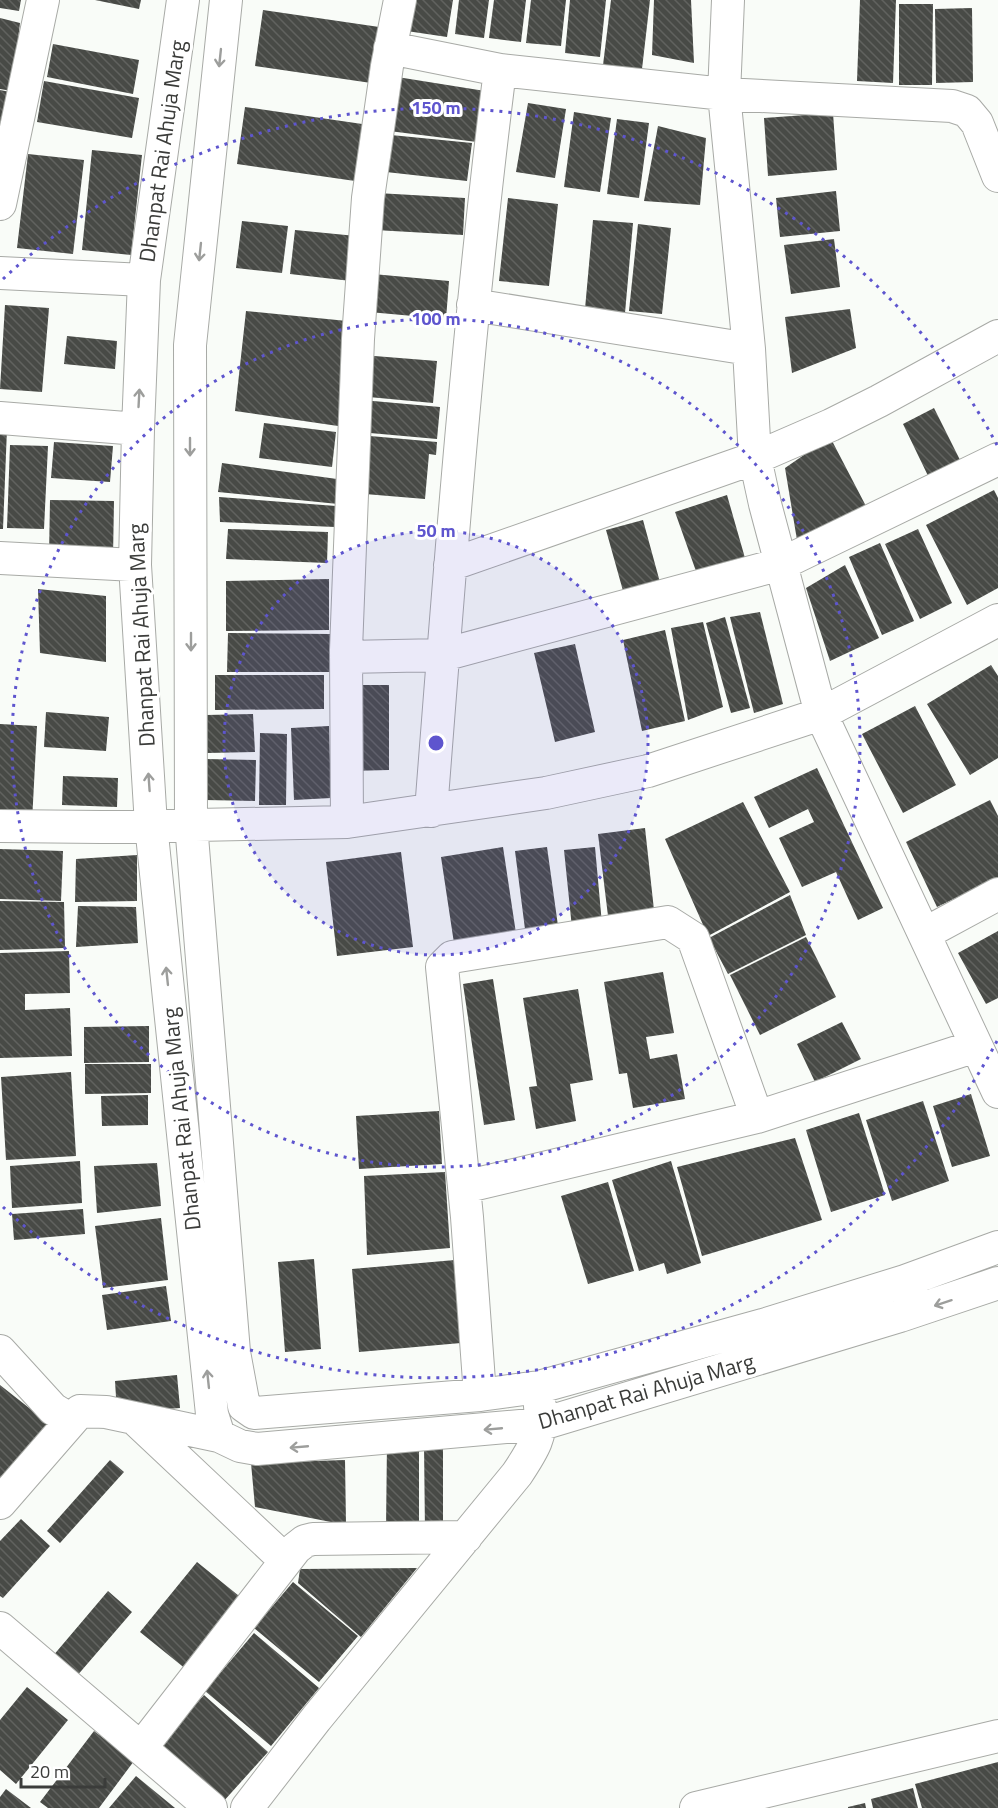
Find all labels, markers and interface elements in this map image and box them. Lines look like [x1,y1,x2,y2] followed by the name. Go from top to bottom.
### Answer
[130,38,194,264] street label: Dhanpat Rai Ahuja Marg
[214,48,225,68] one-way arrow
[411,94,461,121] text: 150 m
[194,242,205,262] one-way arrow
[411,305,461,332] text: 100 m
[134,389,145,409] one-way arrow
[184,436,196,456] one-way arrow
[416,517,456,544] text: 50 m
[118,522,164,748] street label: Dhanpat Rai Ahuja Marg
[185,631,197,651] one-way arrow
[426,733,446,753] centre of rings
[143,772,154,792] one-way arrow
[161,966,172,986] one-way arrow
[152,1006,210,1232] street label: Dhanpat Rai Ahuja Marg
[934,1298,953,1309] one-way arrow
[534,1344,758,1438] street label: Dhanpat Rai Ahuja Marg
[202,1369,213,1389] one-way arrow
[484,1424,504,1435] one-way arrow
[289,1442,309,1453] one-way arrow
[21,1751,105,1789] scale bar
[30,1758,69,1785] text: 20 m

